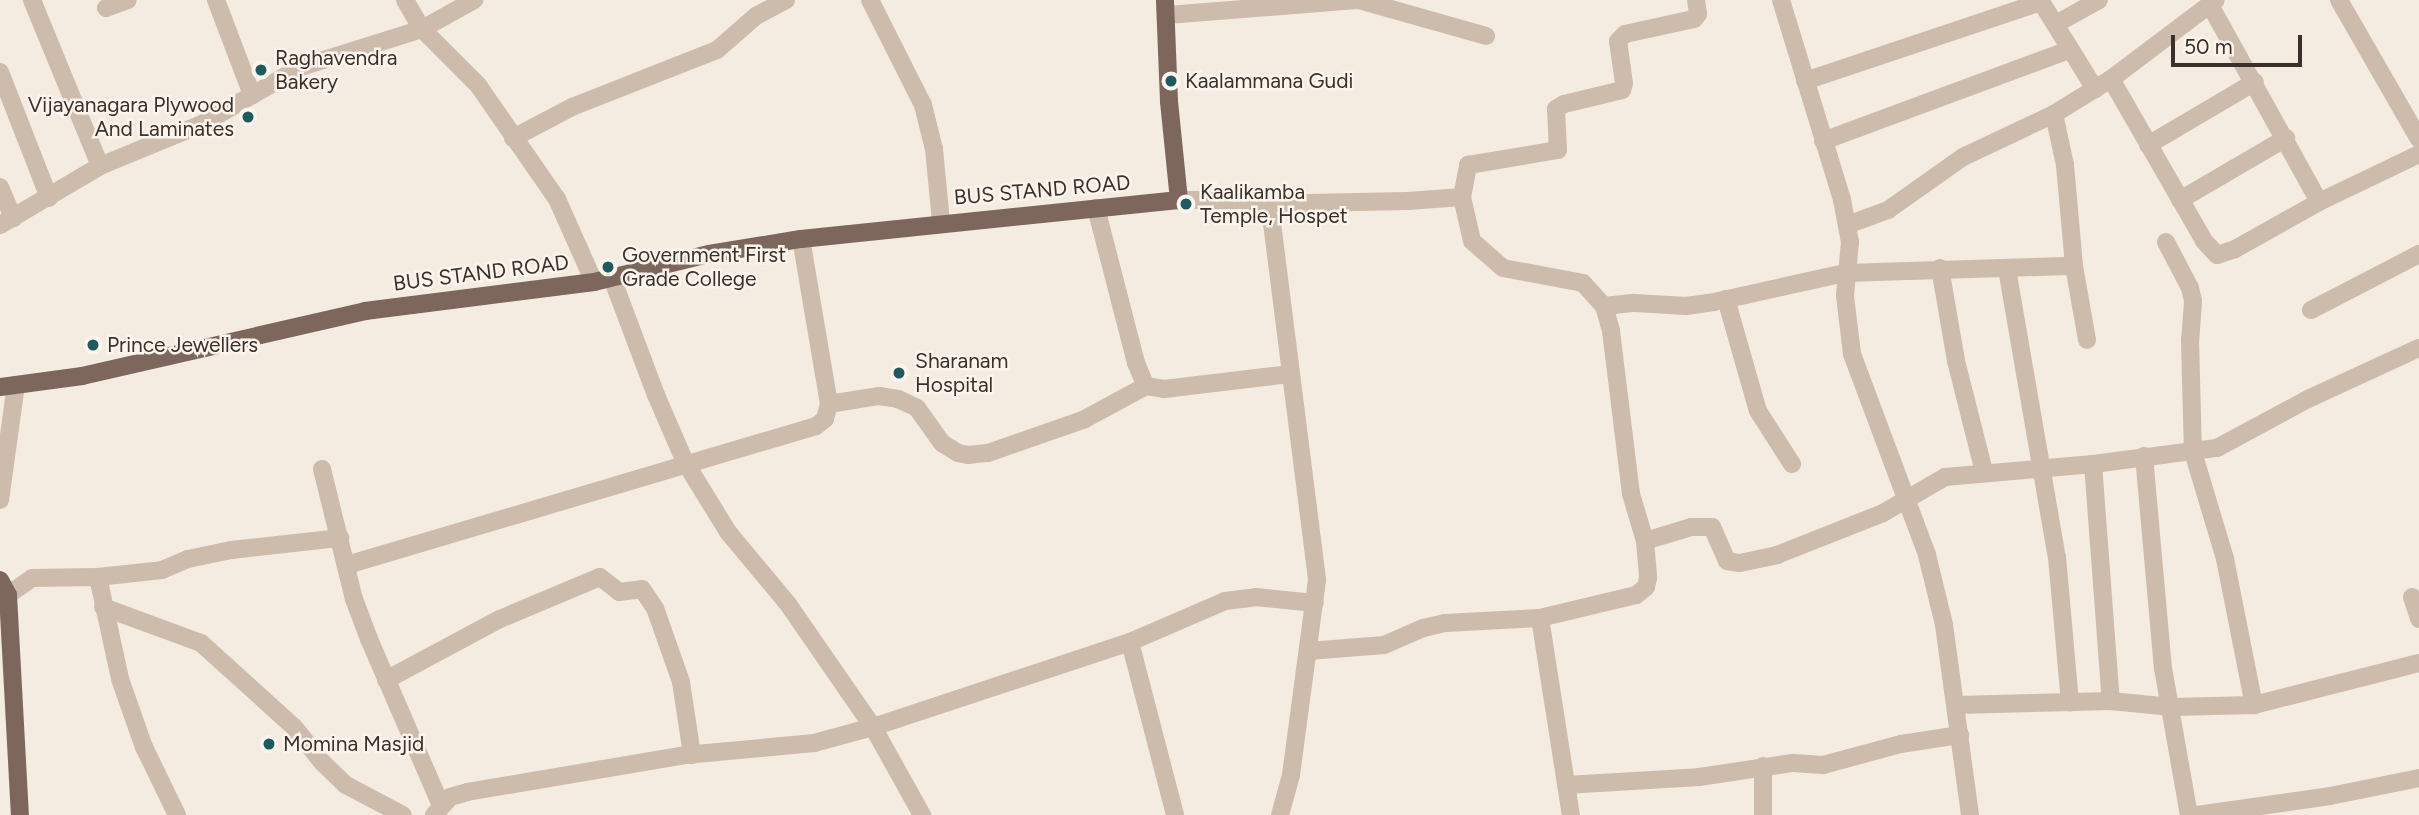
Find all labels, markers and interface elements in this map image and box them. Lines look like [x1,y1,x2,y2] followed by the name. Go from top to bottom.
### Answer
[2174,21,2305,65] scale bar
[2184,34,2233,59] text: 50 m
[275,45,397,95] place label: Raghavendra Bakery
[253,62,269,78] marker: Raghavendra Bakery
[1185,68,1353,94] place label: Kaalammana Gudi
[1163,73,1179,89] marker: Kaalammana Gudi
[28,92,234,142] place label: Vijayanagara Plywood And Laminates
[240,109,256,125] marker: Vijayanagara Plywood And Laminates
[953,170,1131,210] street label: BUS STAND ROAD
[1200,179,1348,229] place label: Kaalikamba Temple, Hospet
[1178,196,1194,212] marker: Kaalikamba Temple, Hospet
[622,242,786,292] place label: Government First Grade College
[392,250,570,296] street label: BUS STAND ROAD
[600,259,616,275] marker: Government First Grade College
[107,332,258,358] place label: Prince Jewellers
[85,337,101,353] marker: Prince Jewellers
[915,348,1008,398] place label: Sharanam Hospital
[889,363,909,383] marker: Sharanam Hospital
[283,731,424,757] place label: Momina Masjid
[261,736,277,752] marker: Momina Masjid

